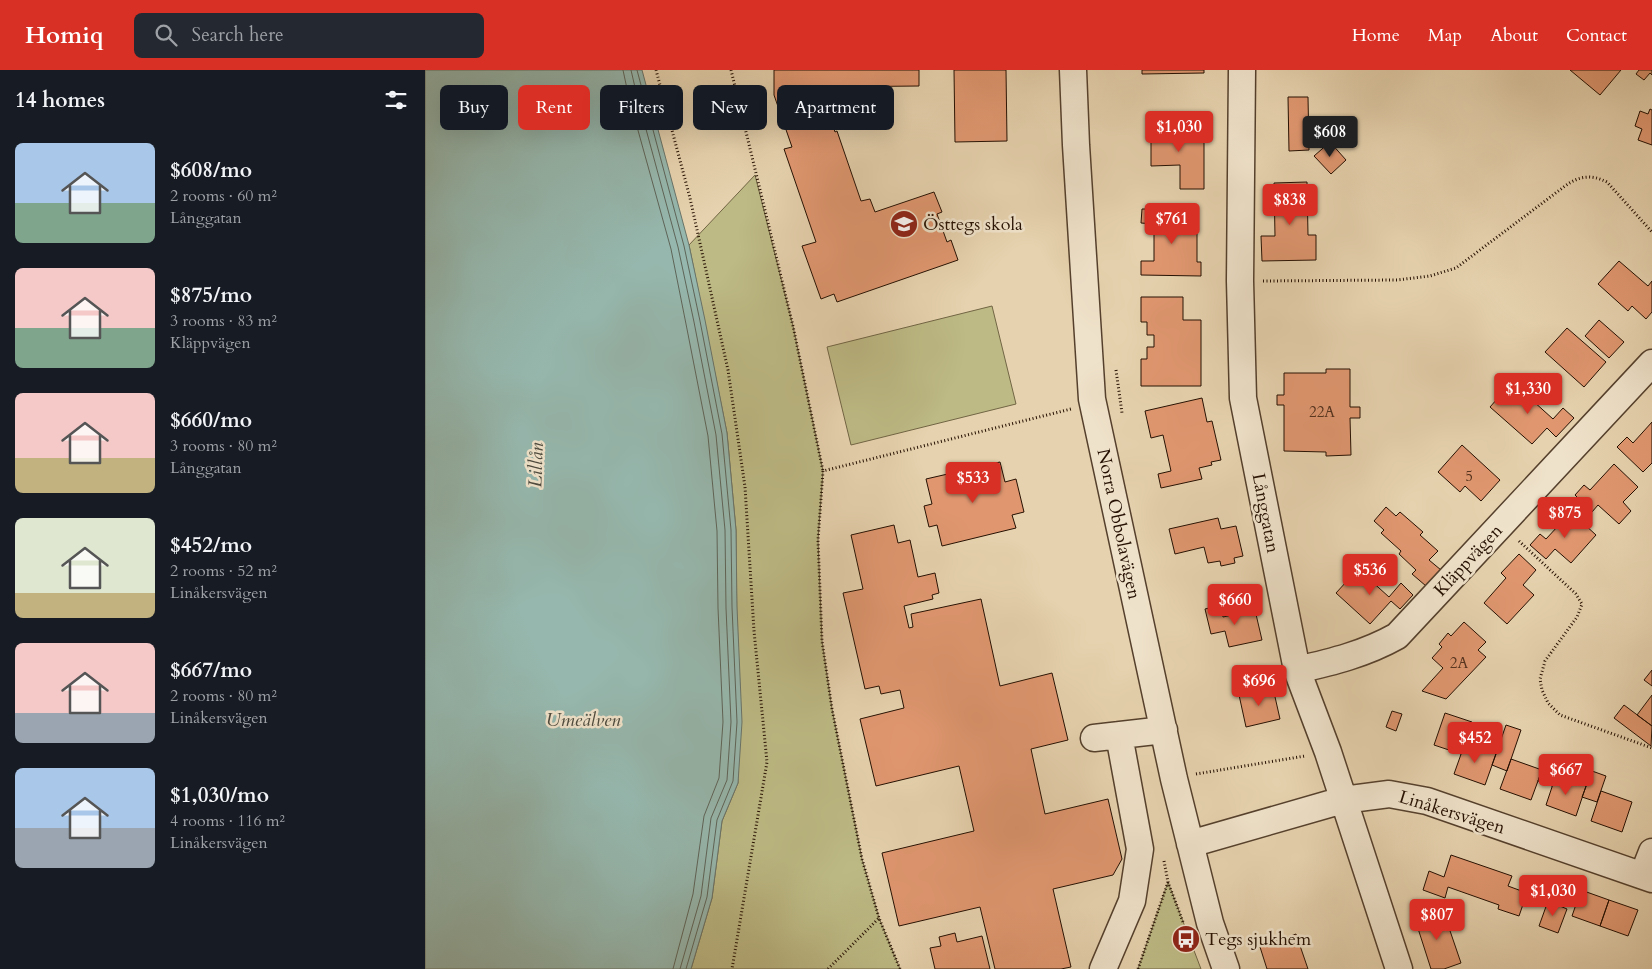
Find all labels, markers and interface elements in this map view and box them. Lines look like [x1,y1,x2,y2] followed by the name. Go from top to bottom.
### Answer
[134,13,484,58] search box
[25,19,104,52] text: Homiq
[152,21,180,49] icon: search
[192,22,284,48] text: Search here
[1352,23,1400,48] text: Home
[1428,23,1462,48] text: Map
[1490,23,1538,48] text: About
[1566,23,1627,48] text: Contact
[440,85,508,130] chip: Buy
[518,85,590,130] chip: Rent
[600,85,683,130] chip: Filters
[693,85,767,130] chip: New
[777,85,894,130] chip: Apartment
[15,86,105,115] text: 14 homes
[382,86,410,114] icon: filters
[1138,111,1220,153] pin: $1,030
[1156,116,1202,138] text: $1,030
[1300,116,1360,158] pin: $608
[1314,121,1346,143] text: $608
[170,156,252,185] text: $608/mo
[55,163,115,223] icon: home
[1260,184,1320,226] pin: $838
[170,185,277,207] text: 2 rooms · 60 m²
[1274,189,1306,211] text: $838
[1142,202,1202,245] pin: $761
[170,207,242,229] text: Långgatan
[1156,208,1188,230] text: $761
[889,209,919,239] school or university icon: Östtegs skola
[923,212,1023,237] place label: Östtegs skola
[170,281,252,310] text: $875/mo
[55,288,115,348] icon: home
[170,310,277,332] text: 3 rooms · 83 m²
[170,332,251,354] text: Kläppvägen
[1487,372,1569,415] pin: $1,330
[1505,378,1551,400] text: $1,330
[1309,402,1335,422] house number: 22A
[170,406,252,435] text: $660/mo
[55,413,115,473] icon: home
[170,435,277,457] text: 3 rooms · 80 m²
[522,441,550,488] water label: Lillån
[1090,447,1147,602] street label: Norra Obbolavägen
[170,457,242,479] text: Långgatan
[943,462,1003,504] pin: $533
[1465,466,1473,486] house number: 5
[957,467,989,489] text: $533
[1246,471,1286,556] street label: Långgatan
[1535,496,1595,539] pin: $875
[1549,502,1581,524] text: $875
[1428,518,1509,602] street label: Kläppvägen
[170,531,252,560] text: $452/mo
[55,538,115,598] icon: home
[1340,554,1400,596] pin: $536
[1354,559,1386,581] text: $536
[170,560,277,582] text: 2 rooms · 52 m²
[170,582,268,604] text: Linåkersvägen
[1205,584,1265,626] pin: $660
[1219,589,1251,611] text: $660
[1450,653,1469,673] house number: 2A
[170,656,252,685] text: $667/mo
[55,663,115,723] icon: home
[1229,664,1289,707] pin: $696
[1243,670,1275,692] text: $696
[170,685,277,707] text: 2 rooms · 80 m²
[170,707,268,729] text: Linåkersvägen
[545,707,621,733] water label: Umeälven
[1445,722,1505,764] pin: $452
[1459,727,1491,749] text: $452
[1536,754,1596,796] pin: $667
[1550,759,1582,781] text: $667
[170,781,269,810] text: $1,030/mo
[1396,784,1509,841] street label: Linåkersvägen
[55,788,115,848] icon: home
[170,810,285,832] text: 4 rooms · 116 m²
[170,832,268,854] text: Linåkersvägen
[1512,874,1594,917] pin: $1,030
[1530,880,1576,902] text: $1,030
[1407,898,1467,941] pin: $807
[1421,904,1453,926] text: $807
[1171,924,1201,954] bus stop icon: Tegs sjukhem
[1205,927,1312,952] place label: Tegs sjukhem

